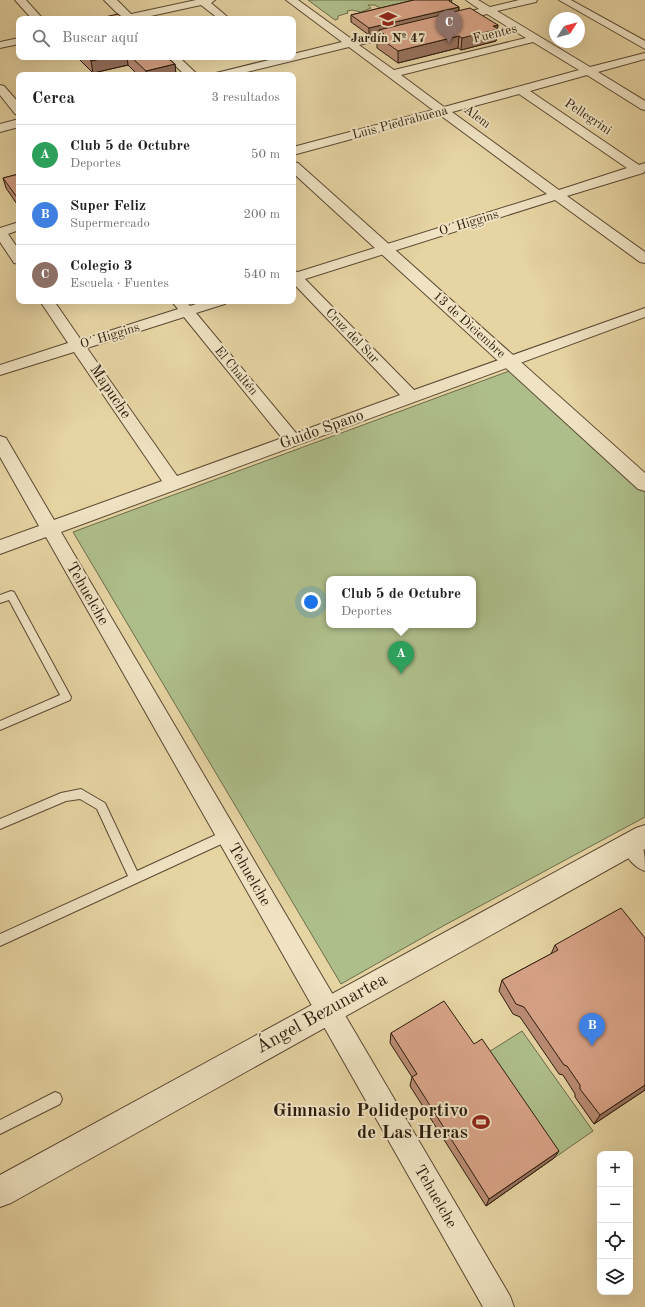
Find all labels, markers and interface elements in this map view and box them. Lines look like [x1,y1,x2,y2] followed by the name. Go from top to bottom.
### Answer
[378,9,398,29] school or university icon: Jardín Nº 47
[436,10,462,43] pin: C
[549,12,585,48] north arrow
[16,16,296,60] search box
[472,22,519,46] street label: Fuentes
[30,27,52,49] icon: search
[62,31,138,46] text: Buscar aquí
[351,32,425,45] place label: Jardín Nº 47
[32,90,75,107] text: Cerca
[212,91,280,104] text: 3 resultados
[562,97,614,138] street label: Pellegrini
[461,103,493,131] street label: Alem
[351,104,450,142] street label: Luis Piedrabuena
[70,139,190,154] text: Club 5 de Octubre
[40,148,50,161] text: A
[251,148,280,161] text: 50 m
[70,157,121,170] text: Deportes
[70,199,146,214] text: Super Feliz
[40,208,50,221] text: B
[243,208,280,221] text: 200 m
[438,208,501,238] street label: O´ Higgins
[70,217,150,230] text: Supermercado
[70,259,132,274] text: Colegio 3
[41,268,49,281] text: C
[243,268,280,281] text: 540 m
[70,277,169,290] text: Escuela · Fuentes
[430,289,508,361] street label: 13 de Diciembre
[323,306,382,366] street label: Cruz del Sur
[79,321,142,351] street label: O´ Higgins
[212,344,260,398] street label: El Chaltén
[86,362,134,422] street label: Mapuche
[278,407,366,453] street label: Guido Spano
[63,560,111,628] street label: Tehuelche
[326,576,476,628] popup
[341,587,461,602] text: Club 5 de Octubre
[301,592,321,612] your location
[341,605,392,618] text: Deportes
[388,641,414,674] pin: A
[225,841,273,909] street label: Tehuelche
[251,966,391,1058] street label: Ángel Bezunartea
[579,1013,605,1046] pin: B
[273,1102,468,1143] place label: Gimnasio Polideportivo de Las Heras
[471,1112,491,1132] sports icon: Gimnasio Polideportivo de Las Heras
[597,1151,633,1295] map controls
[597,1151,633,1187] button: +
[411,1163,459,1231] street label: Tehuelche
[597,1187,633,1223] button: −
[597,1223,633,1259] button: locate
[597,1259,633,1295] button: layers

